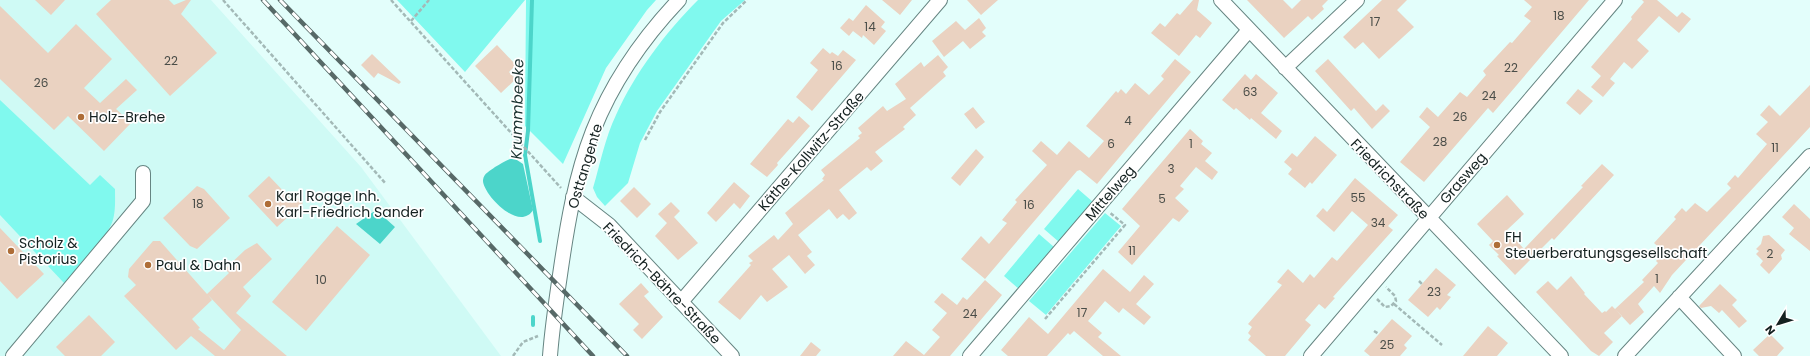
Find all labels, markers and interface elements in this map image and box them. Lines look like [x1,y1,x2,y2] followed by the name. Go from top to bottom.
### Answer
[1553,7,1565,24] house number: 18
[1370,13,1381,30] house number: 17
[864,18,876,35] house number: 14
[164,52,178,69] house number: 22
[831,57,843,74] house number: 16
[506,58,528,160] water label: Krummbeeke
[1504,59,1518,76] house number: 22
[34,74,48,91] house number: 26
[1243,83,1257,100] house number: 63
[753,87,869,215] street label: Käthe-Kollwitz-Straße
[1482,87,1497,104] house number: 24
[89,107,166,127] place label: Holz-Brehe
[1453,108,1467,125] house number: 26
[76,112,86,122] marker: Holz-Brehe
[1124,112,1132,129] house number: 4
[563,121,607,211] street label: Osttangente
[1433,133,1447,150] house number: 28
[1346,134,1434,224] street label: Friedrichstraße
[1107,135,1115,152] house number: 6
[1189,135,1193,152] house number: 1
[1771,139,1779,156] house number: 11
[1435,148,1491,208] street label: Grasweg
[1167,160,1175,177] house number: 3
[1080,161,1140,225] street label: Mittelweg
[276,186,424,222] place label: Karl Rogge Inh. Karl-Friedrich Sander
[1350,189,1366,206] house number: 55
[1158,190,1166,207] house number: 5
[192,195,204,212] house number: 18
[1023,196,1035,213] house number: 16
[263,199,273,209] marker: Karl Rogge Inh. Karl-Friedrich Sander
[1371,214,1386,231] house number: 34
[598,218,726,349] street label: Friedrich-Bähre-Straße
[1505,227,1707,263] place label: FH Steuerberatungsgesellschaft
[19,233,78,269] place label: Scholz & Pistorius
[1492,240,1502,250] marker: FH Steuerberatungsgesellschaft
[1128,242,1136,259] house number: 11
[1767,245,1774,262] house number: 2
[6,246,16,256] marker: Scholz & Pistorius
[156,255,241,275] place label: Paul & Dahn
[143,260,153,270] marker: Paul & Dahn
[1655,270,1659,287] house number: 1
[315,271,327,288] house number: 10
[1427,283,1441,300] house number: 23
[1077,304,1088,321] house number: 17
[1758,304,1798,344] north arrow
[963,305,978,322] house number: 24
[1761,322,1779,338] text: N
[1380,336,1394,353] house number: 25

